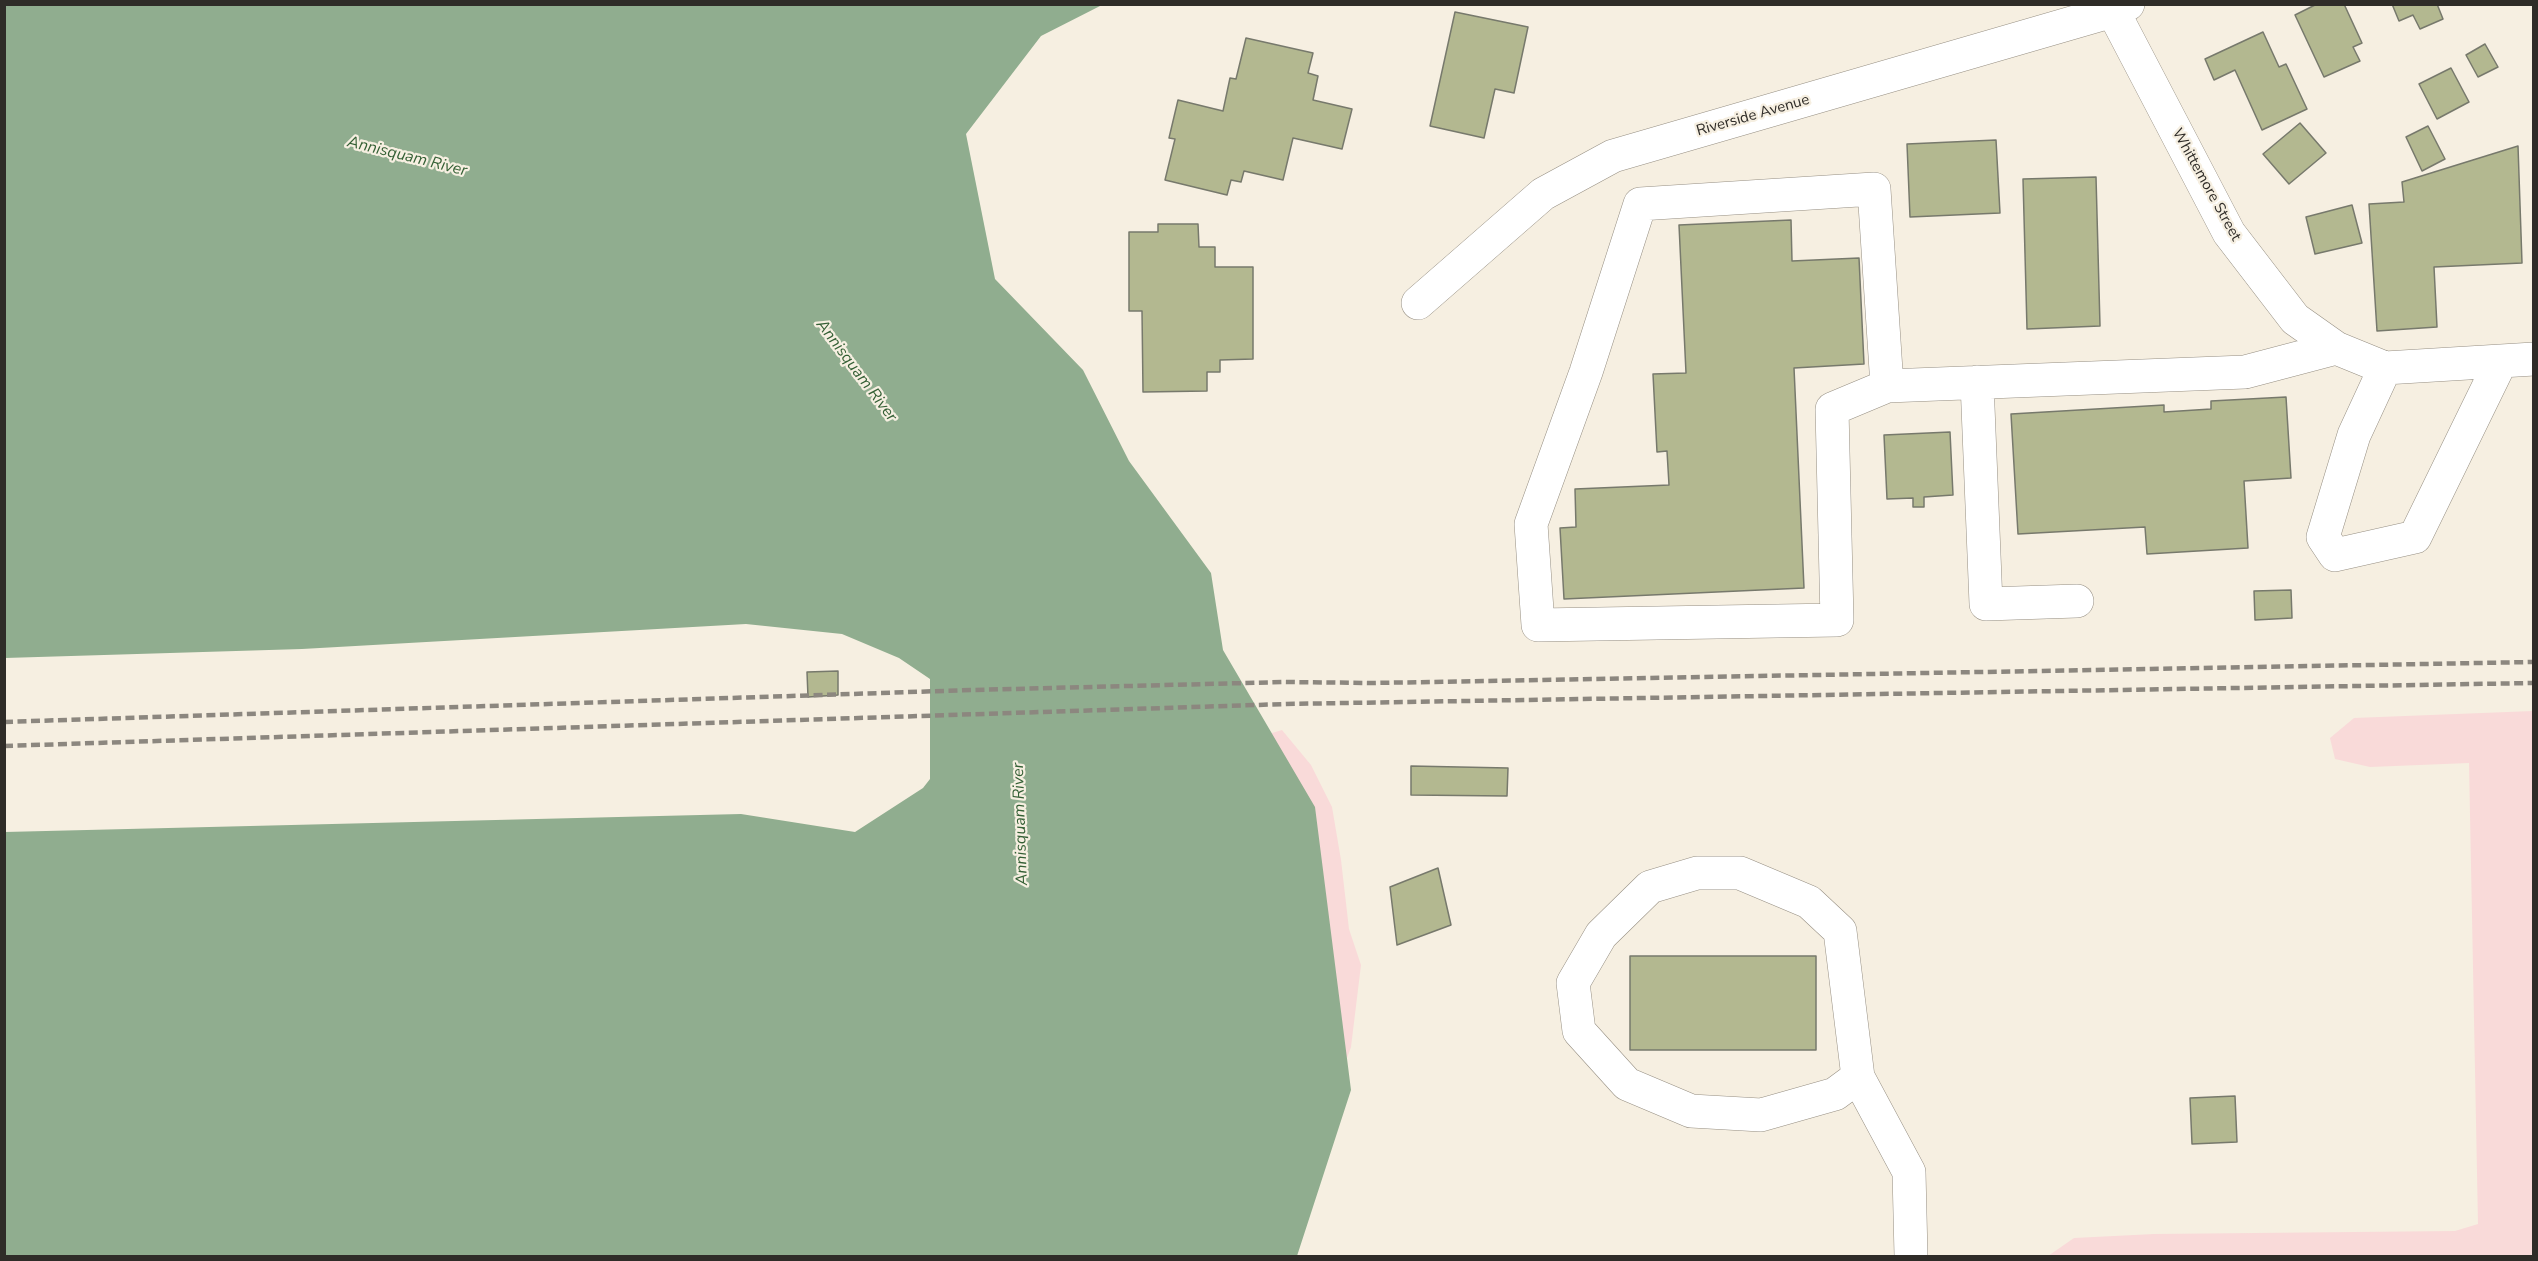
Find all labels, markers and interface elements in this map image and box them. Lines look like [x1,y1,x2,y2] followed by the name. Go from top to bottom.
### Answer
[1694,91,1812,141] street label: Riverside Avenue
[2168,126,2244,244] street label: Whittemore Street
[345,133,469,181] water label: Annisquam River
[811,316,901,426] water label: Annisquam River
[1009,762,1033,886] water label: Annisquam River

